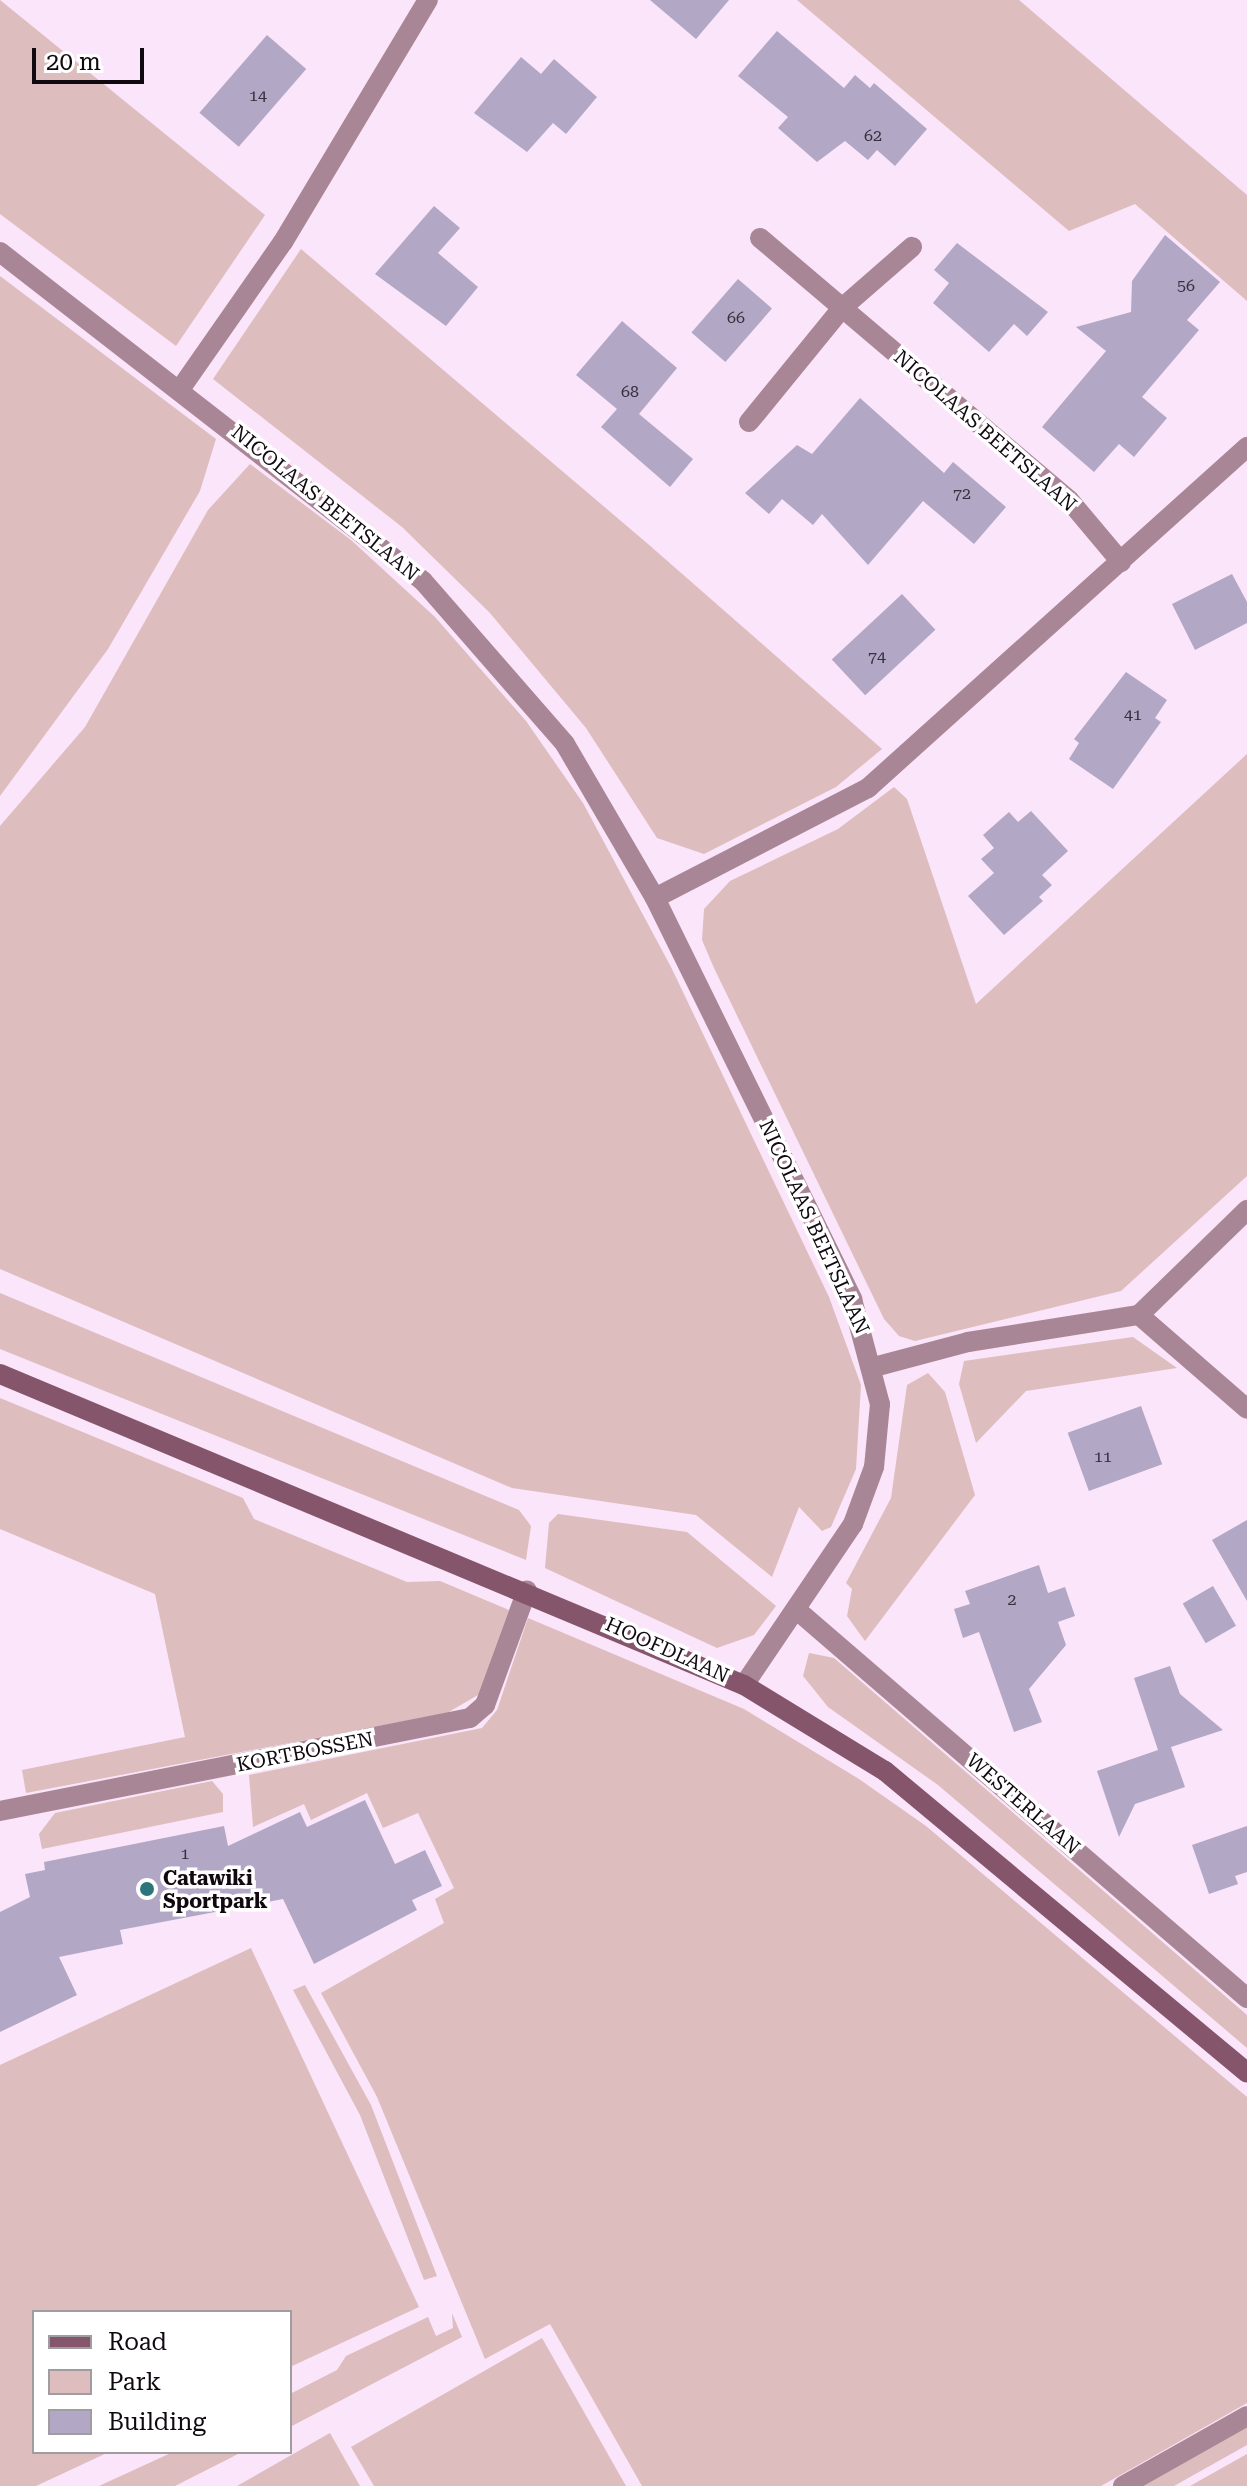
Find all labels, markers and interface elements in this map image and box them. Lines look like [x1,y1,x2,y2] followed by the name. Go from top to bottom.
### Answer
[36,32,148,82] scale bar
[46,48,101,76] text: 20 m
[249,86,267,106] house number: 14
[864,126,882,146] house number: 62
[1177,276,1195,296] house number: 56
[727,308,745,328] house number: 66
[889,345,1081,517] street label: NICOLAAS BEETSLAAN
[621,382,639,402] house number: 68
[226,420,424,586] street label: NICOLAAS BEETSLAAN
[953,484,971,504] house number: 72
[868,647,886,667] house number: 74
[1124,705,1142,725] house number: 41
[754,1116,874,1338] street label: NICOLAAS BEETSLAAN
[1094,1447,1112,1467] house number: 11
[1008,1590,1016,1610] house number: 2
[601,1612,733,1688] street label: HOOFDLAAN
[234,1727,376,1777] street label: KORTBOSSEN
[961,1748,1085,1860] street label: WESTERLAAN
[181,1844,189,1864] house number: 1
[163,1866,268,1913] place label: Catawiki Sportpark
[138,1880,156,1898] marker: Catawiki Sportpark
[32,2310,292,2454] legend
[108,2328,167,2356] text: Road
[108,2368,161,2396] text: Park
[108,2408,206,2436] text: Building

